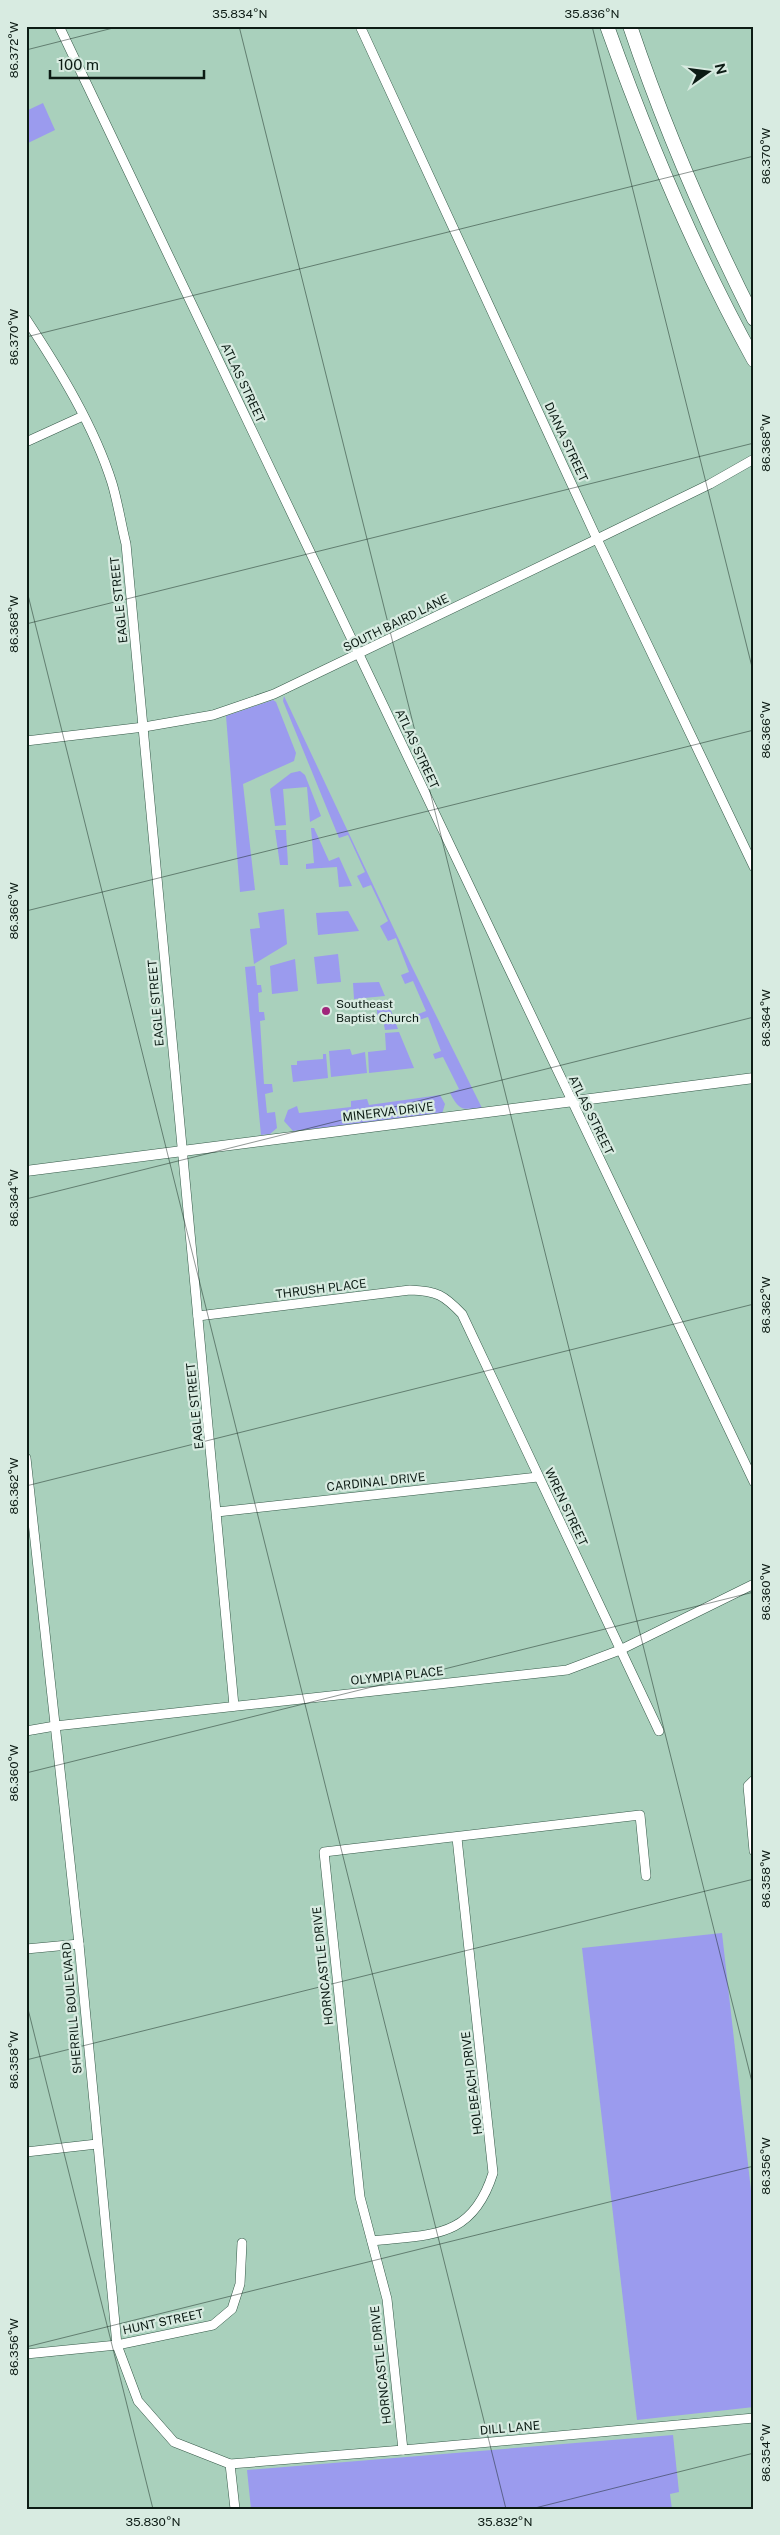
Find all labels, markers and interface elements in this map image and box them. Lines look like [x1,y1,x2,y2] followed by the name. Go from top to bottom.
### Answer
[212,7,268,21] text: 35.834°N
[564,7,620,21] text: 35.836°N
[7,21,21,78] text: 86.372°W
[50,48,204,80] scale bar
[682,48,732,98] north arrow
[58,56,99,73] text: 100 m
[712,62,730,76] text: N
[759,127,773,184] text: 86.370°W
[7,308,21,365] text: 86.370°W
[218,341,268,425] street label: ATLAS STREET
[541,400,591,484] street label: DIANA STREET
[759,414,773,472] text: 86.368°W
[107,556,131,644] street label: EAGLE STREET
[341,591,451,655] street label: SOUTH BAIRD LANE
[7,595,21,653] text: 86.368°W
[759,701,773,759] text: 86.366°W
[392,707,442,791] street label: ATLAS STREET
[7,882,21,940] text: 86.366°W
[145,959,167,1047] street label: EAGLE STREET
[759,989,773,1047] text: 86.364°W
[336,997,419,1025] place label: Southeast Baptist Church
[320,1005,332,1017] marker: Southeast Baptist Church
[566,1073,616,1157] street label: ATLAS STREET
[342,1099,434,1125] street label: MINERVA DRIVE
[7,1169,21,1227] text: 86.364°W
[275,1276,367,1302] street label: THRUSH PLACE
[759,1276,773,1333] text: 86.362°W
[183,1362,207,1450] street label: EAGLE STREET
[7,1457,21,1514] text: 86.362°W
[542,1466,590,1548] street label: WREN STREET
[326,1470,426,1494] street label: CARDINAL DRIVE
[759,1563,773,1621] text: 86.360°W
[350,1664,444,1688] street label: OLYMPIA PLACE
[7,1744,21,1802] text: 86.360°W
[759,1850,773,1908] text: 86.358°W
[310,1906,336,2026] street label: HORNCASTLE DRIVE
[59,1942,85,2074] street label: SHERRILL BOULEVARD
[459,2030,485,2136] street label: HOLBEACH DRIVE
[7,2031,21,2089] text: 86.358°W
[759,2137,773,2195] text: 86.356°W
[368,2305,394,2425] street label: HORNCASTLE DRIVE
[121,2307,205,2337] street label: HUNT STREET
[7,2318,21,2376] text: 86.356°W
[479,2418,541,2438] street label: DILL LANE
[759,2424,773,2482] text: 86.354°W
[125,2515,181,2529] text: 35.830°N
[478,2515,532,2529] text: 35.832°N

